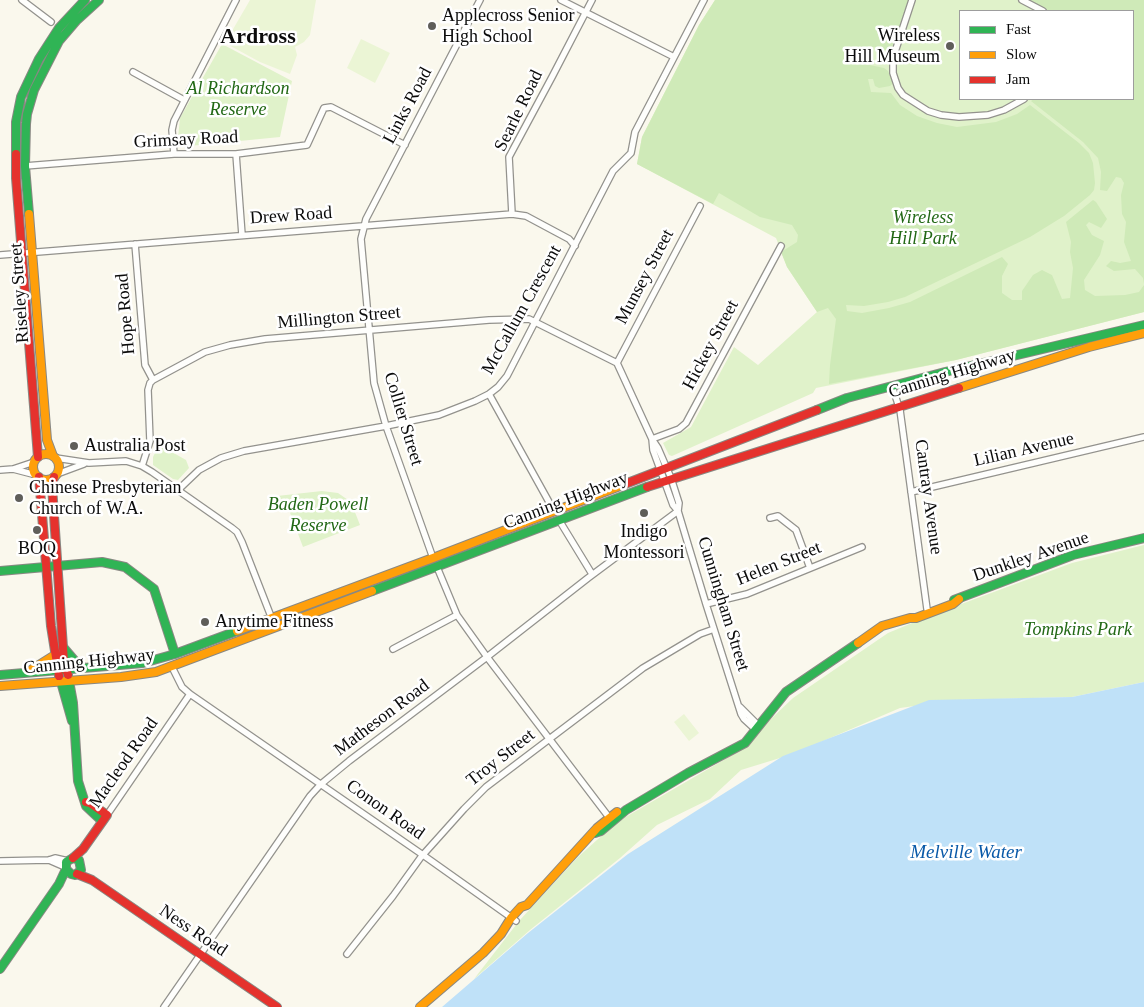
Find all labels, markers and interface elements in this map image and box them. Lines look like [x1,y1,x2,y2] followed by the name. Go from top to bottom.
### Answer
[442,5,574,48] place label: Applecross Senior High School
[959,10,1134,100] legend
[426,20,438,32] marker: Applecross Senior High School
[1006,21,1031,37] text: Fast
[220,24,296,50] district label: Ardross
[844,25,940,68] place label: Wireless Hill Museum
[944,40,956,52] marker: Wireless Hill Museum
[1006,46,1037,62] text: Slow
[379,64,437,148] street label: Links Road
[490,67,548,155] street label: Searle Road
[1006,71,1030,87] text: Jam
[187,78,289,120] park label: Al Richardson Reserve
[133,126,239,154] street label: Grimsay Road
[249,202,333,230] street label: Drew Road
[889,207,957,250] park label: Wireless Hill Park
[611,226,679,328] street label: Munsey Street
[6,242,34,344] street label: Riseley Street
[478,242,566,378] street label: McCallum Crescent
[112,272,140,356] street label: Hope Road
[678,296,744,394] street label: Hickey Street
[277,302,401,334] street label: Millington Street
[886,344,1018,404] street label: Canning Highway
[379,370,427,468] street label: Collier Street
[972,428,1076,472] street label: Lilian Avenue
[84,435,185,457] place label: Australia Post
[909,438,947,556] street label: Cantray Avenue
[68,440,80,452] marker: Australia Post
[501,467,631,535] street label: Canning Highway
[29,477,181,520] place label: Chinese Presbyterian Church of W.A.
[13,492,25,504] marker: Chinese Presbyterian Church of W.A.
[268,494,368,536] park label: Baden Powell Reserve
[638,507,650,519] marker: Indigo Montessori
[604,521,684,564] place label: Indigo Montessori
[31,524,43,536] marker: BOQ
[970,527,1092,587] street label: Dunkley Avenue
[692,534,754,674] street label: Cunningham Street
[733,537,825,591] street label: Helen Street
[18,538,56,560] place label: BOQ
[215,611,334,633] place label: Anytime Fitness
[199,616,211,628] marker: Anytime Fitness
[1024,619,1132,641] park label: Tompkins Park
[22,644,156,680] street label: Canning Highway
[330,675,434,761] street label: Matheson Road
[85,714,163,812] street label: Macleod Road
[462,725,540,791] street label: Troy Street
[342,775,428,845] street label: Conon Road
[910,842,1022,864] water label: Melville Water
[155,900,231,962] street label: Ness Road

